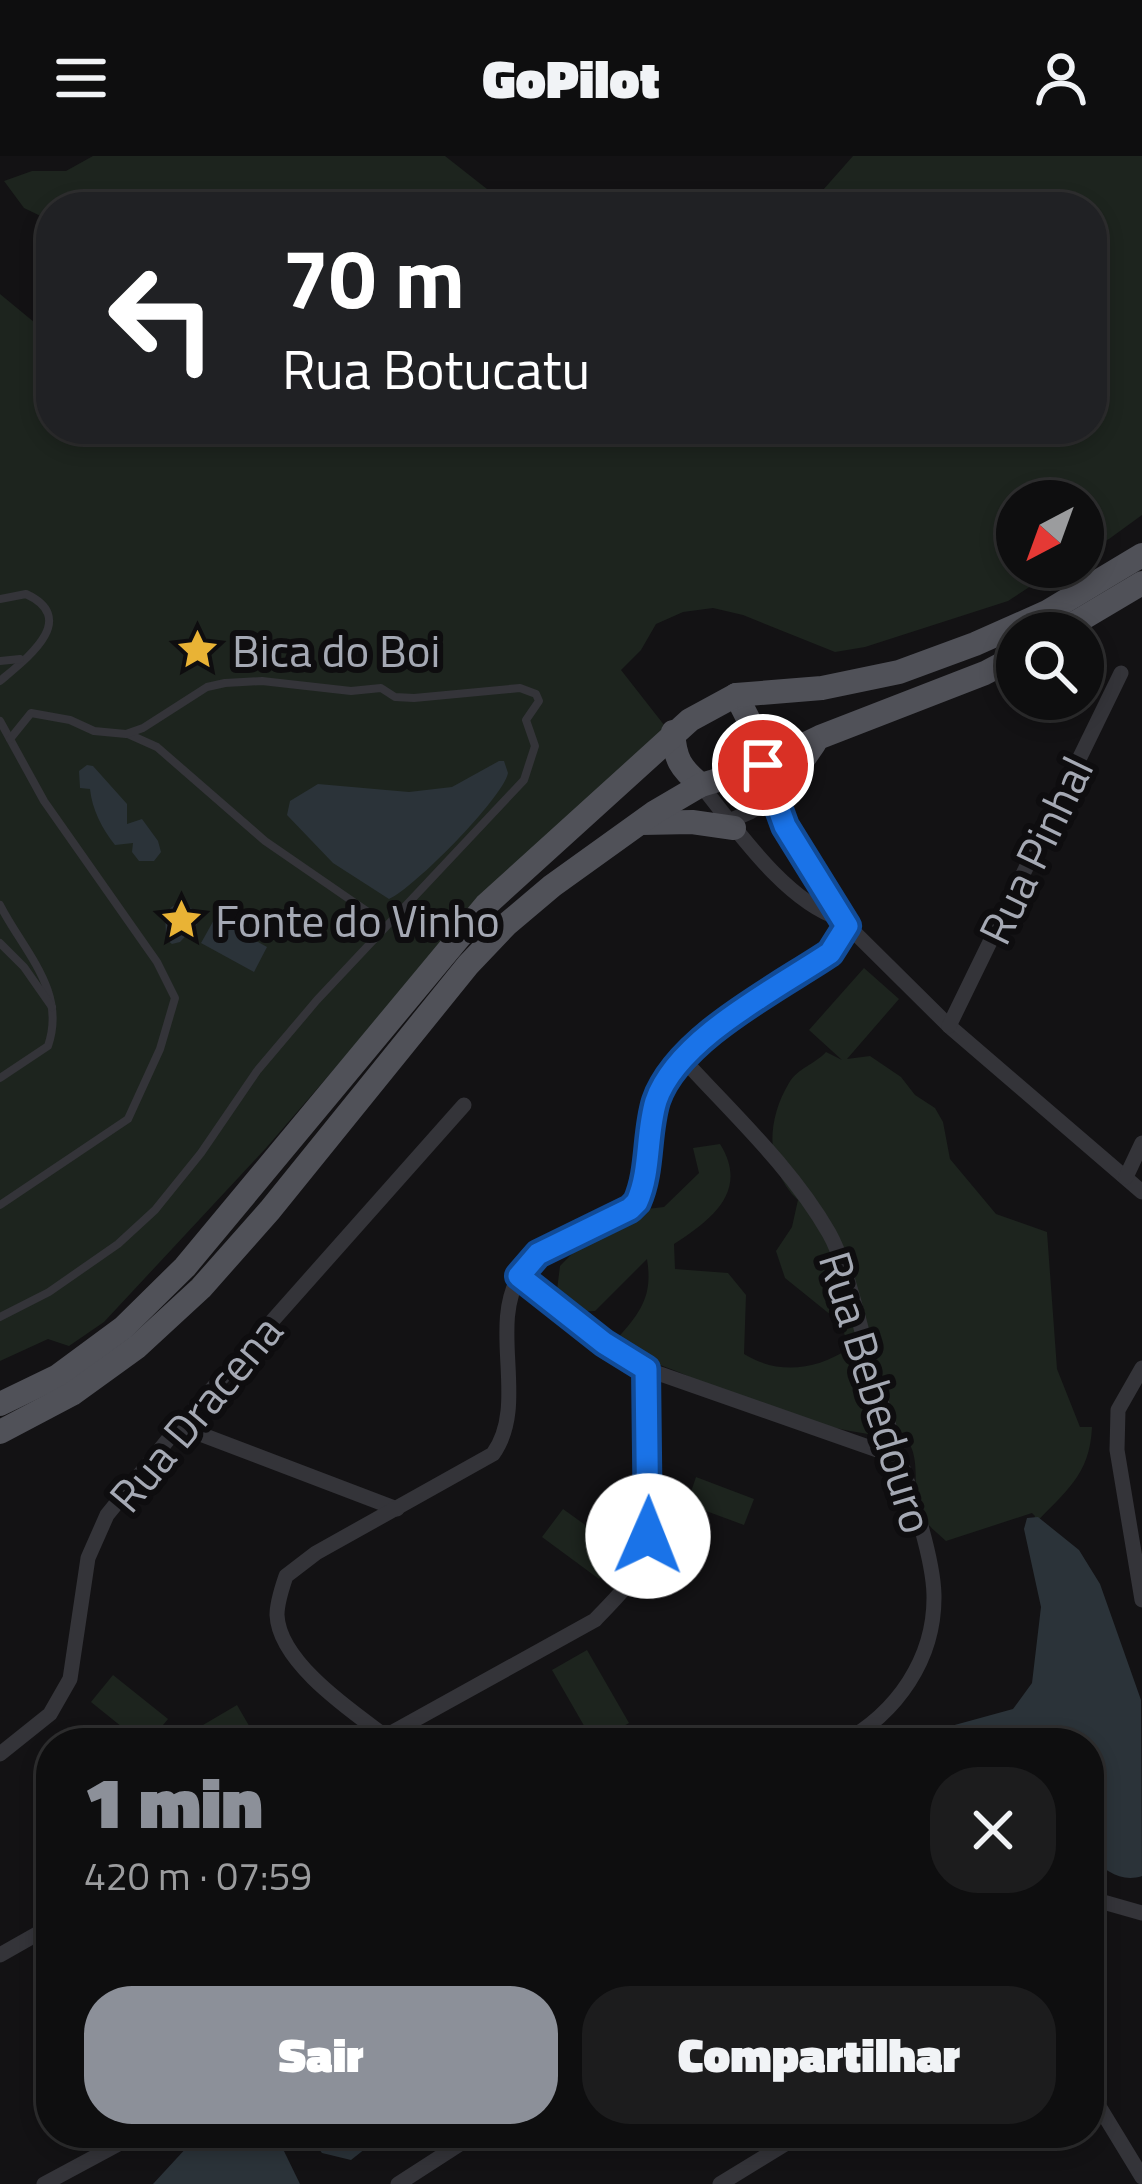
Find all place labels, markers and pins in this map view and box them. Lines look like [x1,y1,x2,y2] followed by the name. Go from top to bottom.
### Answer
[232,616,440,684] place label: Bica do Boi
[175,627,221,673] place icon: Bica do Boi
[712,714,814,816] pin
[215,886,500,954] place label: Fonte do Vinho
[158,897,204,943] place icon: Fonte do Vinho

